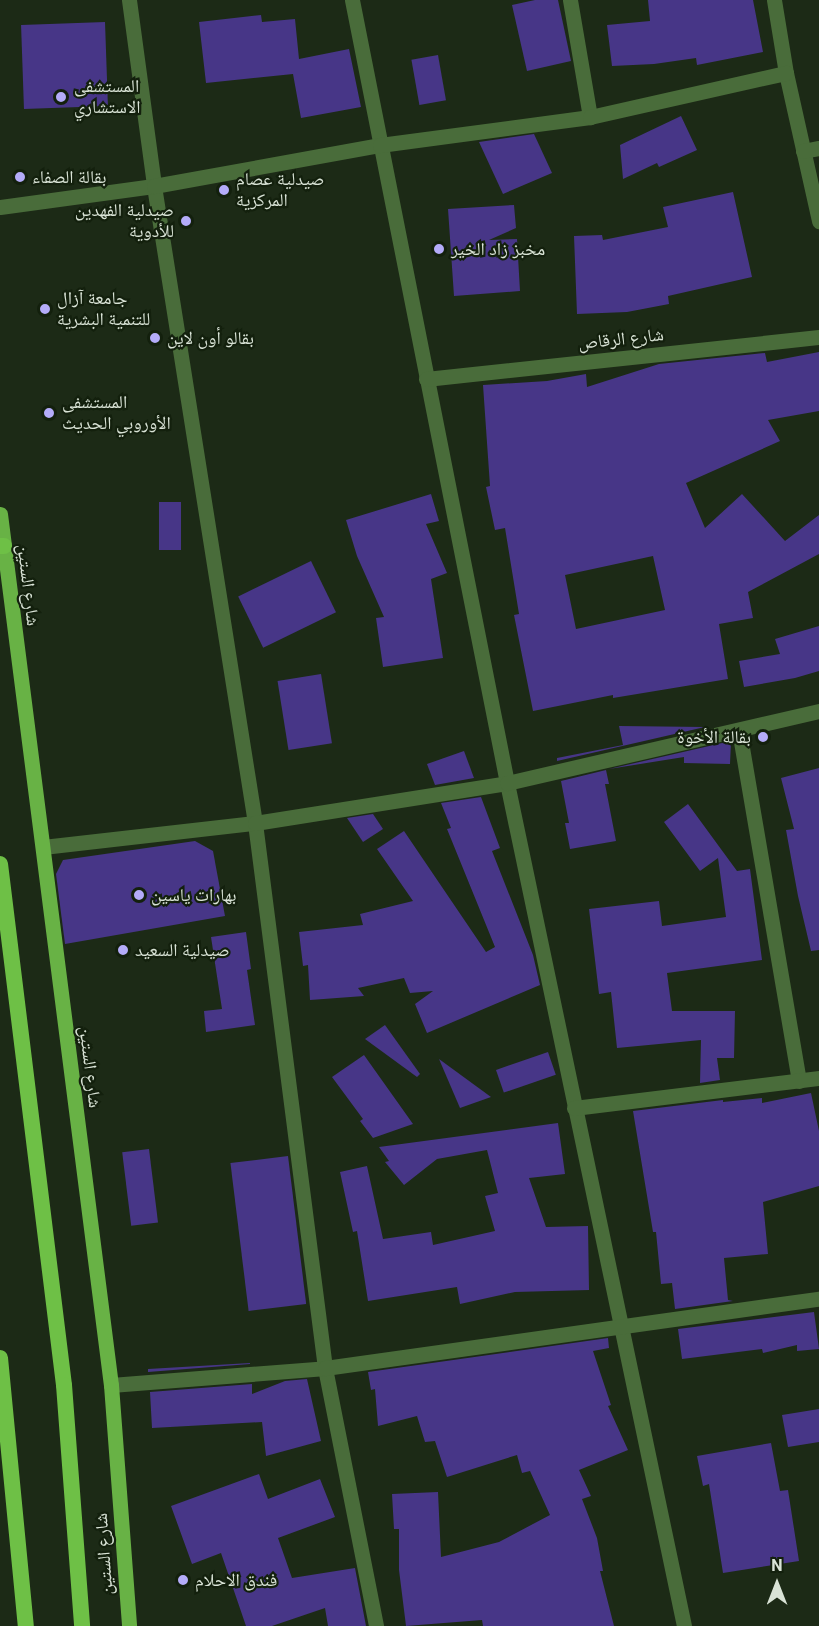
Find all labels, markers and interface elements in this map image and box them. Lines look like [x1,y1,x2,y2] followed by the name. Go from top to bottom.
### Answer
[74,76,140,118] place label: المستشفى الاستشاري
[52,88,70,106] marker: المستشفى الاستشاري
[32,166,106,188] place label: بقالة الصفاء
[236,169,325,212] place label: صيدلية عصام المركزية
[13,170,27,184] marker: بقالة الصفاء
[217,183,231,197] marker: صيدلية عصام المركزية
[75,200,174,242] place label: صيدلية الفهدين للأدوية
[179,214,193,228] marker: صيدلية الفهدين للأدوية
[451,238,545,260] place label: مخبز زاد الخير
[432,242,446,256] marker: مخبز زاد الخير
[57,288,150,330] place label: جامعة آزال للتنمية البشرية
[38,302,52,316] marker: جامعة آزال للتنمية البشرية
[577,324,665,354] street label: شارع الرقاص
[167,327,254,349] place label: بقالو أون لاين
[148,331,162,345] marker: بقالو أون لاين
[62,392,171,434] place label: المستشفى الأوروبي الحديث
[40,404,58,422] marker: المستشفى الأوروبي الحديث
[12,543,44,627] street label: شارع الستين
[677,726,751,748] place label: بقالة الأخوة
[756,730,770,744] marker: بقالة الأخوة
[151,884,237,906] place label: بهارات ياسين
[132,888,146,902] marker: بهارات ياسين
[135,939,230,961] place label: صيدلية السعيد
[116,943,130,957] marker: صيدلية السعيد
[74,1025,106,1109] street label: شارع الستين
[90,1512,118,1596] street label: شارع الستين
[747,1554,807,1614] north arrow
[771,1556,783,1575] text: N
[195,1569,277,1591] place label: فندق الاحلام
[176,1573,190,1587] marker: فندق الاحلام

